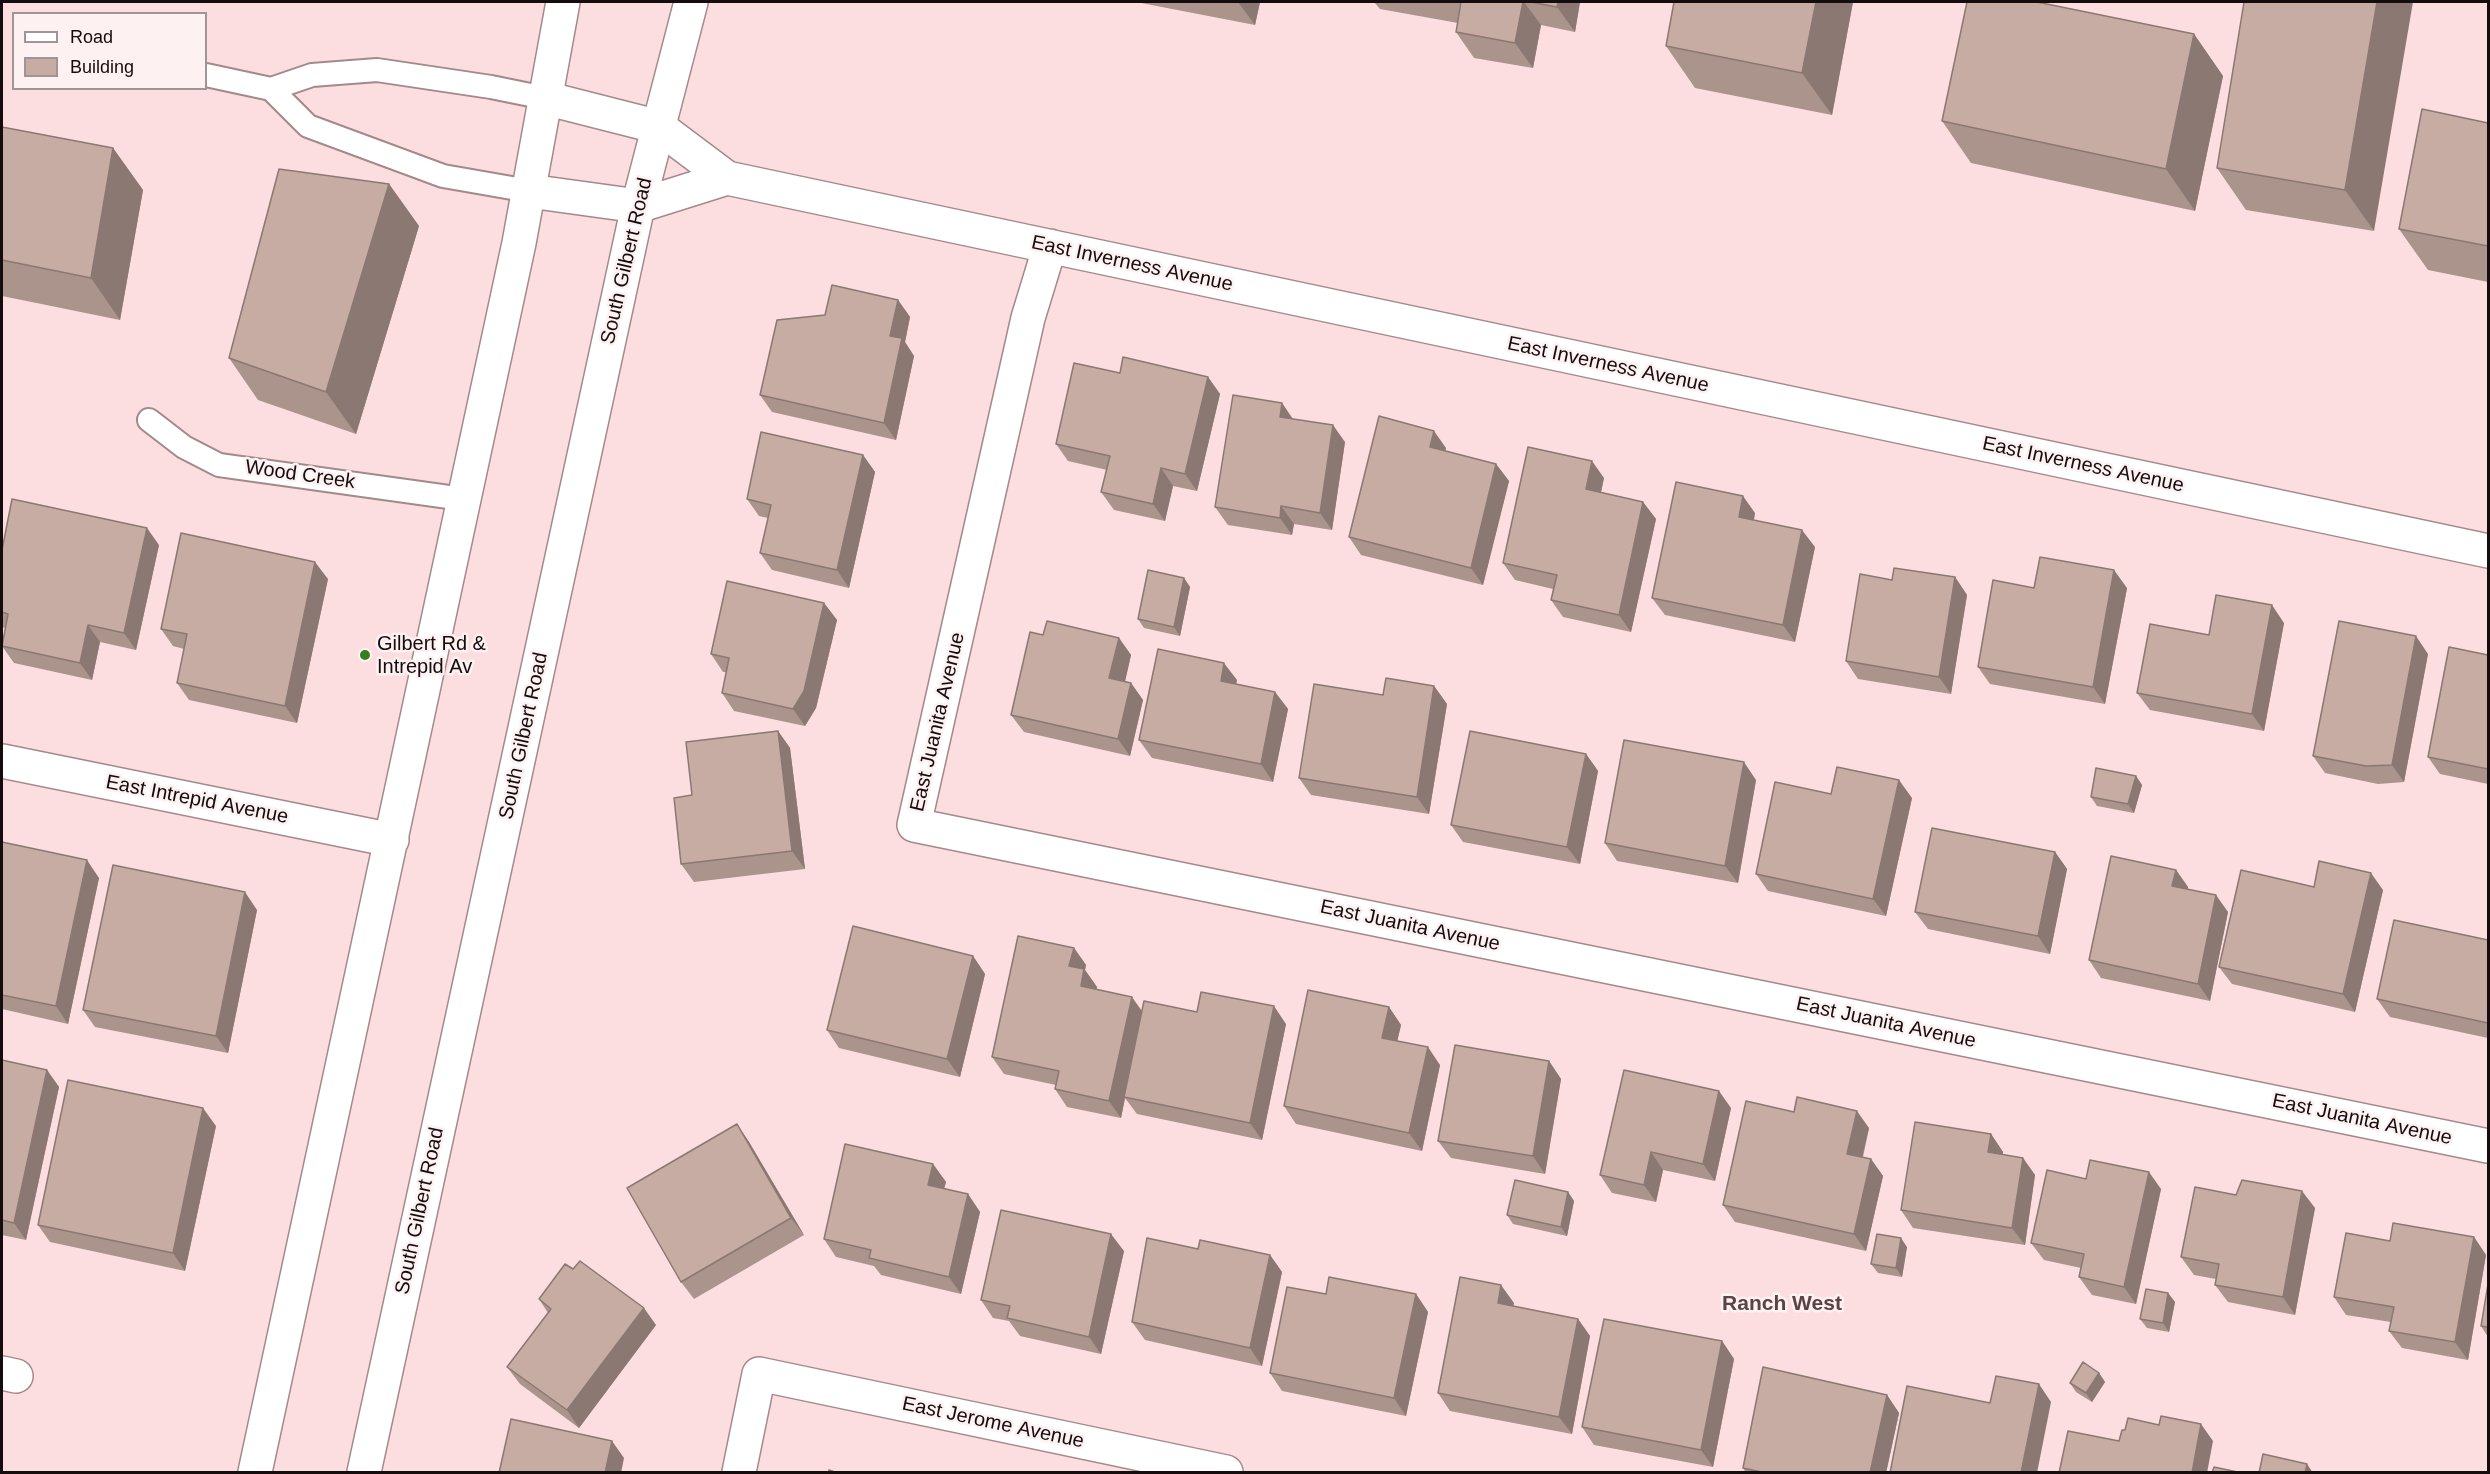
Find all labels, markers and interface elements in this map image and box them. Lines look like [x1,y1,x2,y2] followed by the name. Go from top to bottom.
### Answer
[12,12,207,90] legend
[70,27,113,47] text: Road
[70,57,134,77] text: Building
[596,175,658,347] street label: South Gilbert Road
[1029,231,1235,297] street label: East Inverness Avenue
[1505,332,1711,398] street label: East Inverness Avenue
[1980,432,2186,498] street label: East Inverness Avenue
[243,455,357,495] street label: Wood Creek
[906,630,970,814] street label: East Juanita Avenue
[377,632,486,679] place label: Gilbert Rd & Intrepid Av
[358,648,372,662] marker: Gilbert Rd & Intrepid Av
[495,650,553,822] street label: South Gilbert Road
[104,771,290,829] street label: East Intrepid Avenue
[1318,895,1502,957] street label: East Juanita Avenue
[1794,992,1978,1054] street label: East Juanita Avenue
[2270,1089,2454,1151] street label: East Juanita Avenue
[391,1125,449,1297] street label: South Gilbert Road
[1722,1291,1842,1317] district label: Ranch West
[900,1392,1086,1454] street label: East Jerome Avenue

